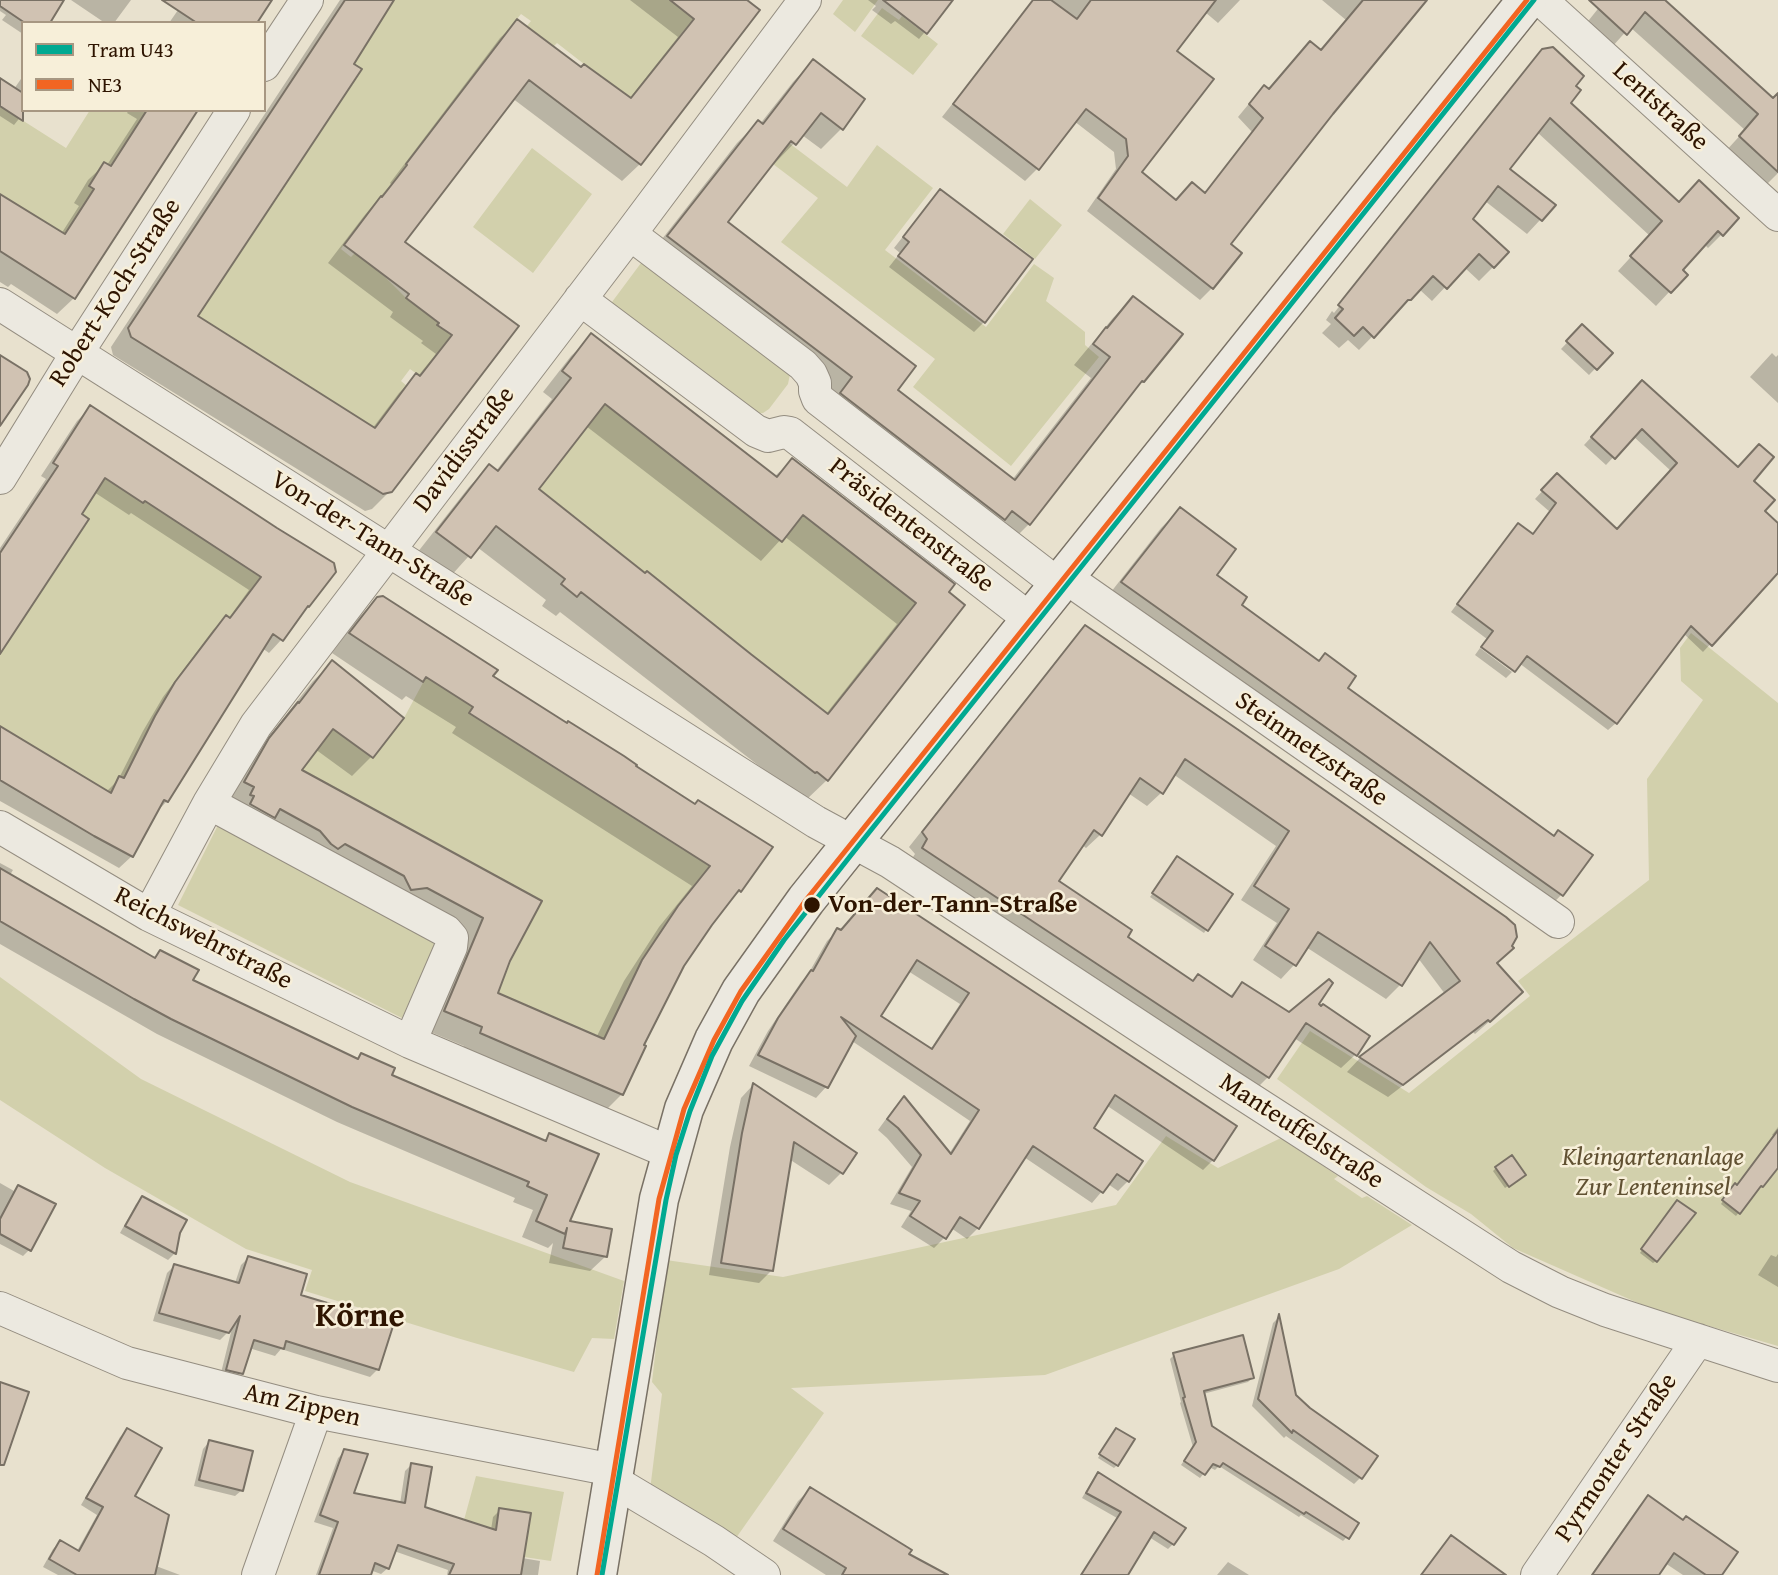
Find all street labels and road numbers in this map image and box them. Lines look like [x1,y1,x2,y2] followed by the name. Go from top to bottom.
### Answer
[1606,56,1714,158] street label: Lentstraße
[44,193,188,393] street label: Robert-Koch-Straße
[408,381,522,519] street label: Davidisstraße
[822,452,1000,600] street label: Präsidentenstraße
[264,465,480,615] street label: Von-der-Tann-Straße
[1228,686,1394,814] street label: Steinmetzstraße
[109,881,297,997] street label: Reichswehrstraße
[1213,1067,1389,1197] street label: Manteuffelstraße
[1549,1368,1685,1548] street label: Pyrmonter Straße
[241,1377,363,1435] street label: Am Zippen

